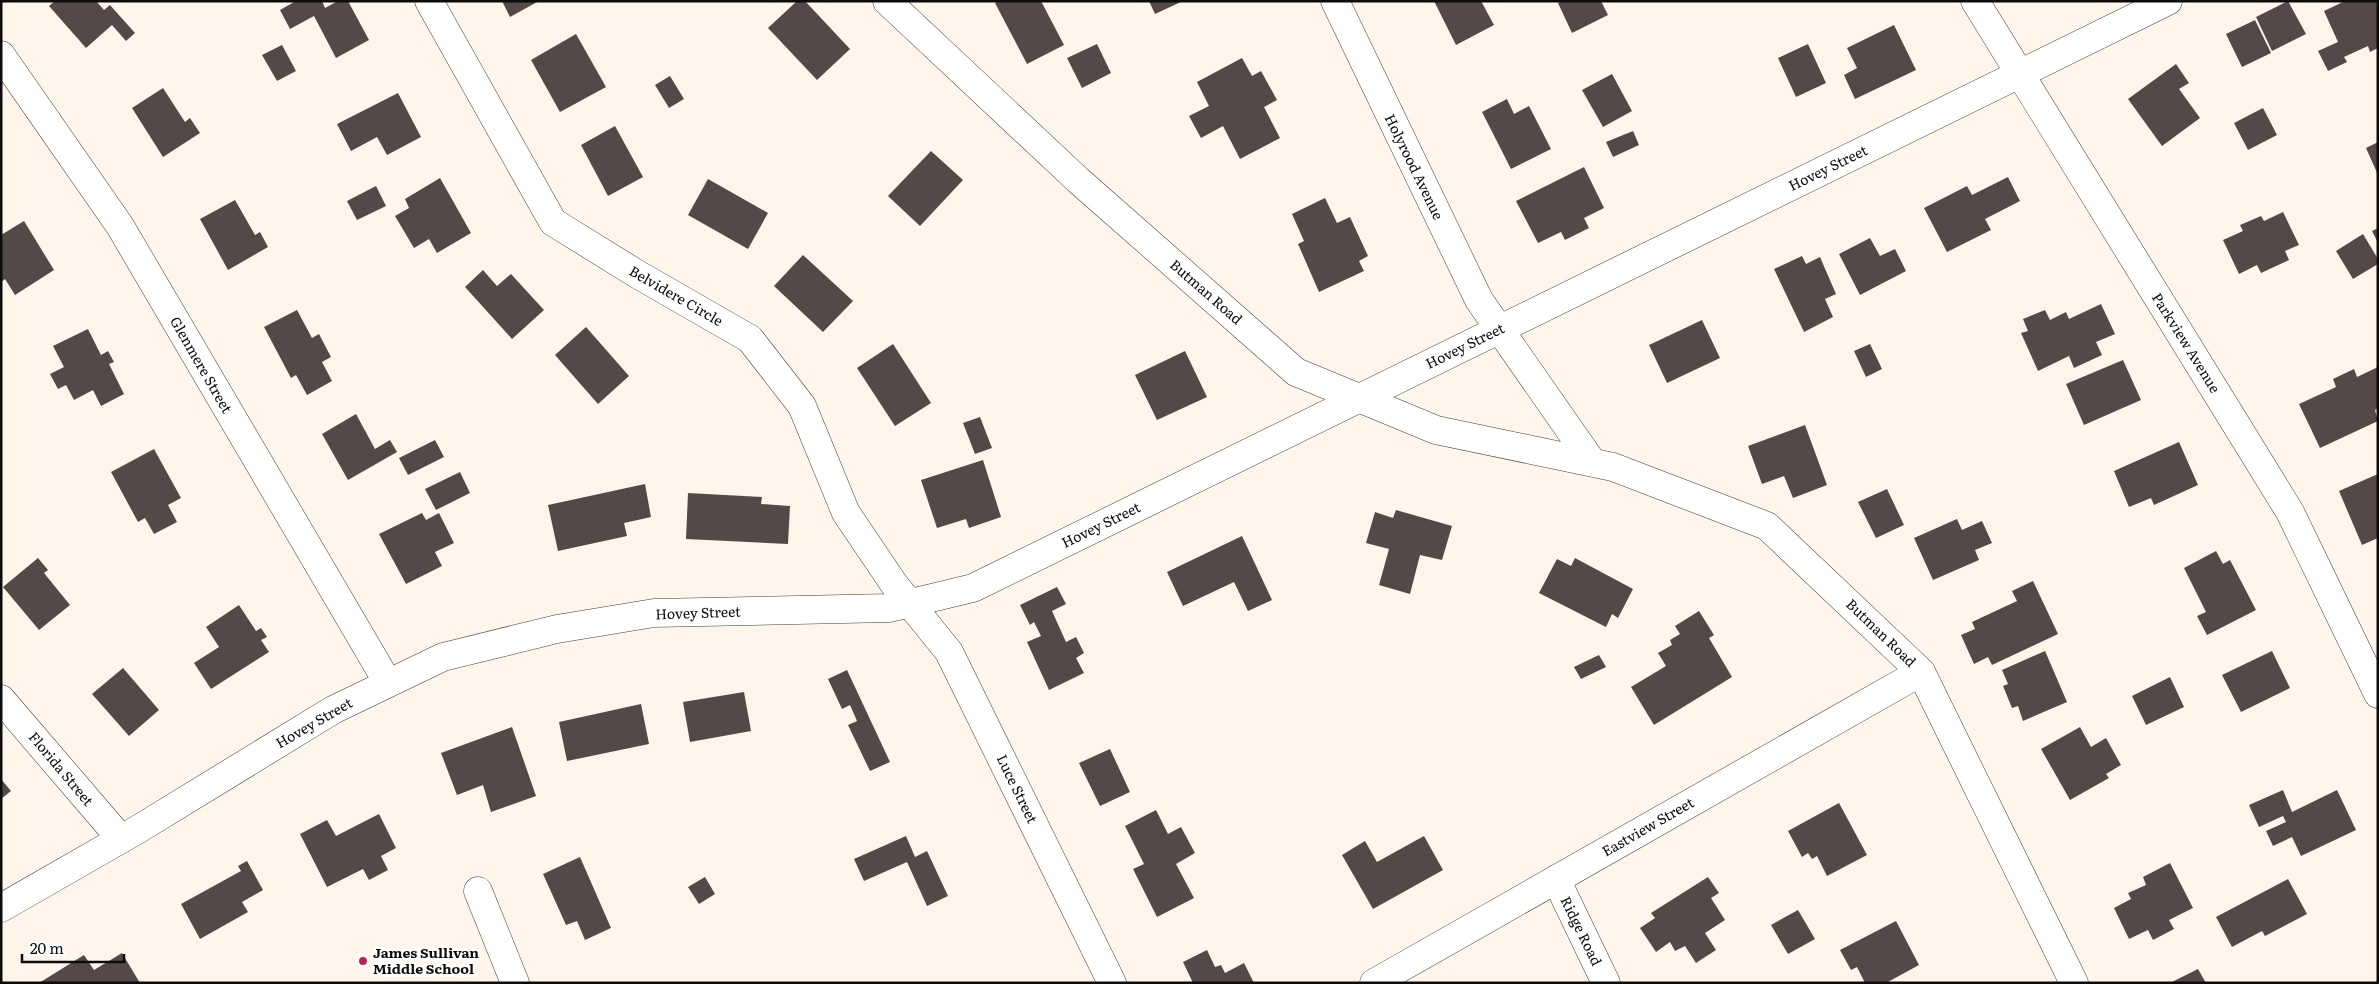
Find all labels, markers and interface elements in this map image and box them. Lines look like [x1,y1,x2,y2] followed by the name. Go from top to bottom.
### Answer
[1381,110,1449,223] street label: Holyrood Avenue
[1785,139,1871,195] street label: Hovey Street
[1166,254,1248,329] street label: Butman Road
[626,260,727,330] street label: Belvidere Circle
[2148,289,2226,396] street label: Parkview Avenue
[166,312,238,417] street label: Glenmere Street
[1422,317,1508,373] street label: Hovey Street
[1058,496,1144,552] street label: Hovey Street
[1842,594,1921,671] street label: Butman Road
[655,601,741,623] street label: Hovey Street
[271,692,356,752] street label: Hovey Street
[25,727,99,810] street label: Florida Street
[993,751,1043,827] street label: Luce Street
[1598,792,1697,861] street label: Eastview Street
[1556,892,1607,969] street label: Ridge Road
[22,932,125,964] scale bar
[30,936,64,959] text: 20 m
[373,942,479,978] place label: James Sullivan Middle School
[357,955,369,967] marker: James Sullivan Middle School

